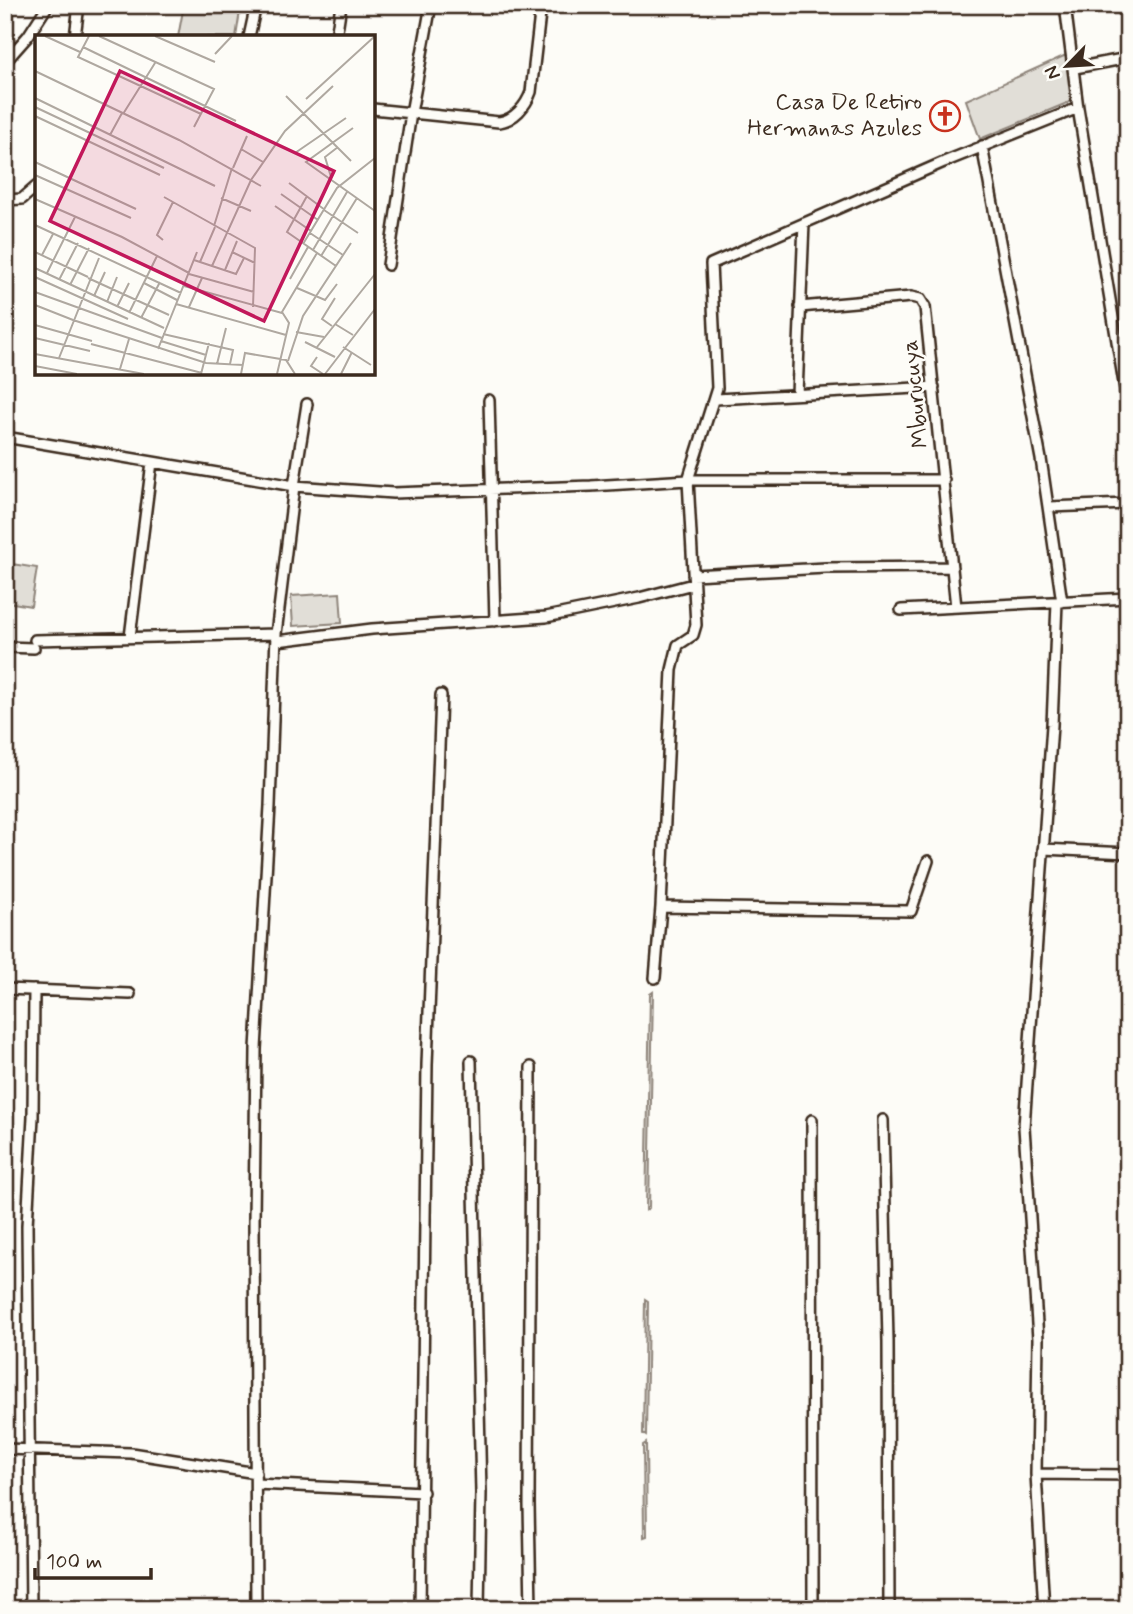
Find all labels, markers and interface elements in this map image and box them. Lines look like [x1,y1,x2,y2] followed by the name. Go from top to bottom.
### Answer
[1032,32,1102,102] north arrow
[35,35,374,374] inset map
[1039,62,1067,84] text: N
[747,88,922,144] place label: Casa De Retiro Hermanas Azules
[928,99,962,133] church icon: Casa De Retiro Hermanas Azules
[895,338,937,450] street label: Mburucuya
[35,1537,150,1581] scale bar
[46,1548,102,1576] text: 100 m

